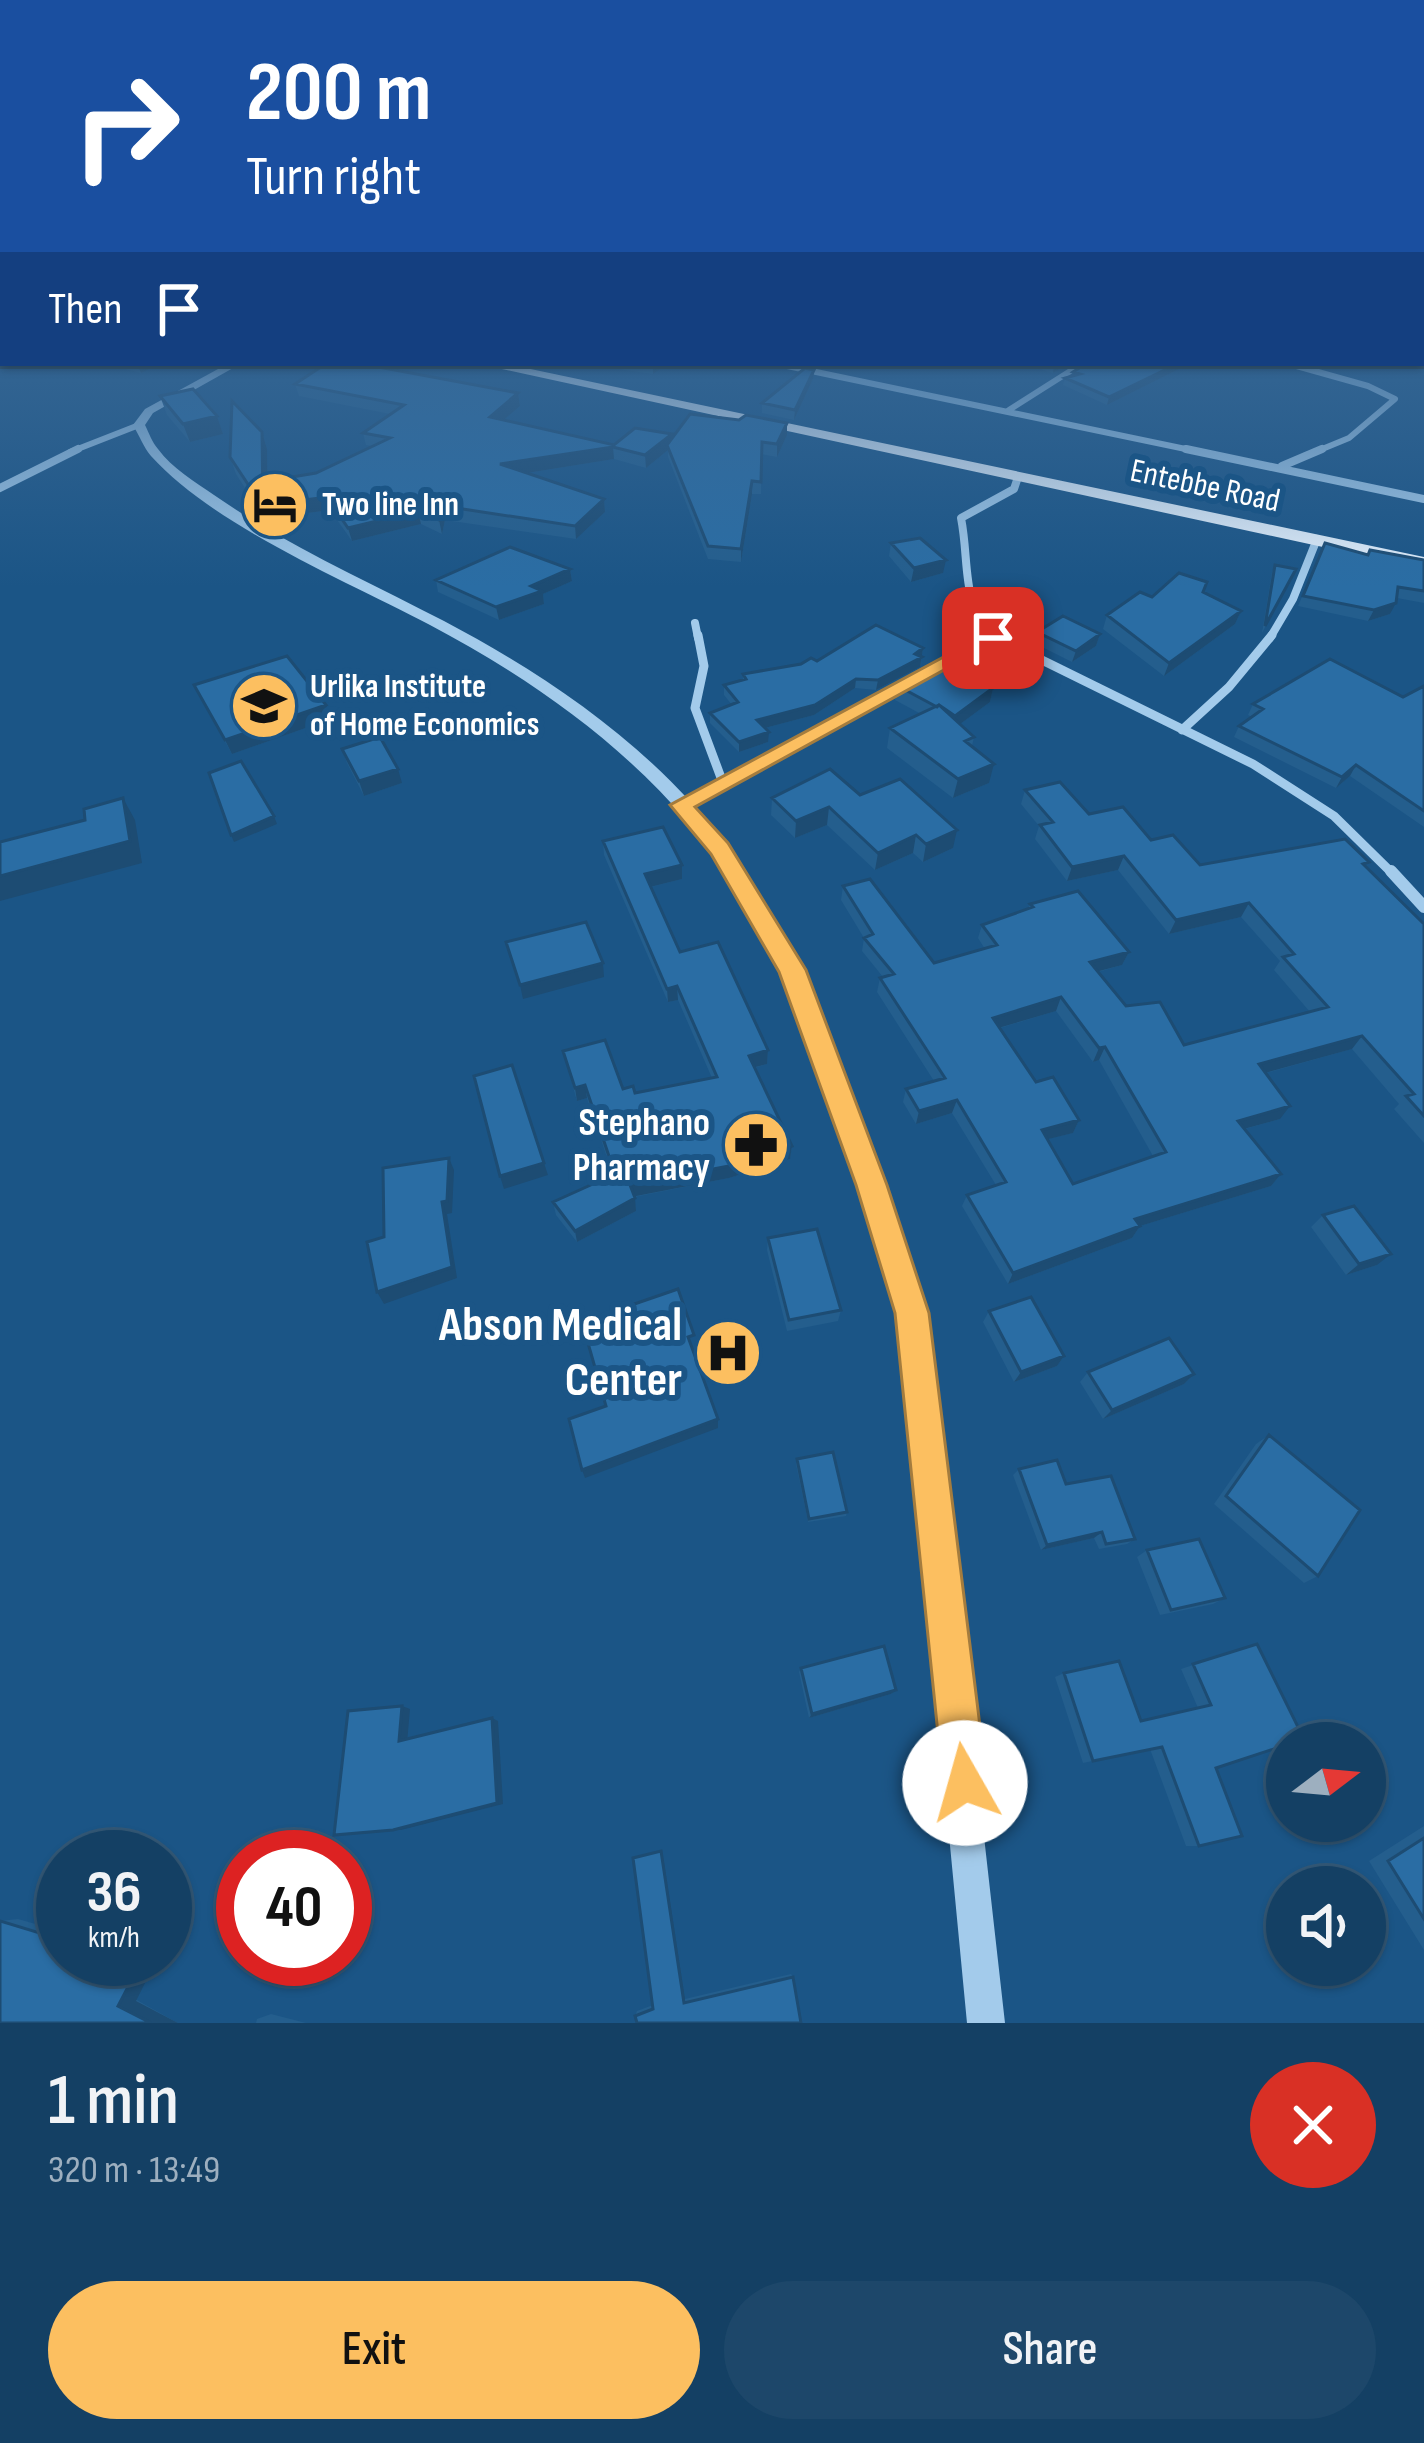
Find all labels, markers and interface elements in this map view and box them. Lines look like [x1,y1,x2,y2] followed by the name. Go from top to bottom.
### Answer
[246,43,432,144] text: 200 m
[48,48,204,204] icon: right
[246,145,421,210] text: Turn right
[146,276,212,342] icon: arrive
[48,282,122,337] text: Then
[1127,451,1283,521] street label: Entebbe Road
[240,470,310,540] hotel icon: Two line Inn
[322,485,459,525] place label: Two line Inn
[942,587,1044,689] pin
[960,605,1026,671] icon: arrive
[310,667,539,745] place label: Urlika Institute of Home Economics
[229,671,299,741] school or university icon: Urlika Institute of Home Economics
[573,1100,710,1192] place label: Stephano Pharmacy
[721,1110,791,1180] pharmacy icon: Stephano Pharmacy
[438,1297,682,1409] place label: Abson Medical Center
[693,1318,763,1388] hospital icon: Abson Medical Center
[902,1720,1028,1846] position arrow
[1266,1722,1386,1842] north arrow
[1266,1722,1386,1986] map controls
[216,1830,372,1986] speed limit sign: 40
[86,1857,142,1929] text: 36
[1266,1866,1386,1986] button: sound
[88,1920,140,1956] text: km/h
[48,2058,179,2145] text: 1 min
[1250,2062,1376,2188] button: close
[48,2147,220,2194] text: 320 m · 13:49
[48,2281,700,2419] button: Exit
[724,2281,1376,2419] button: Share

